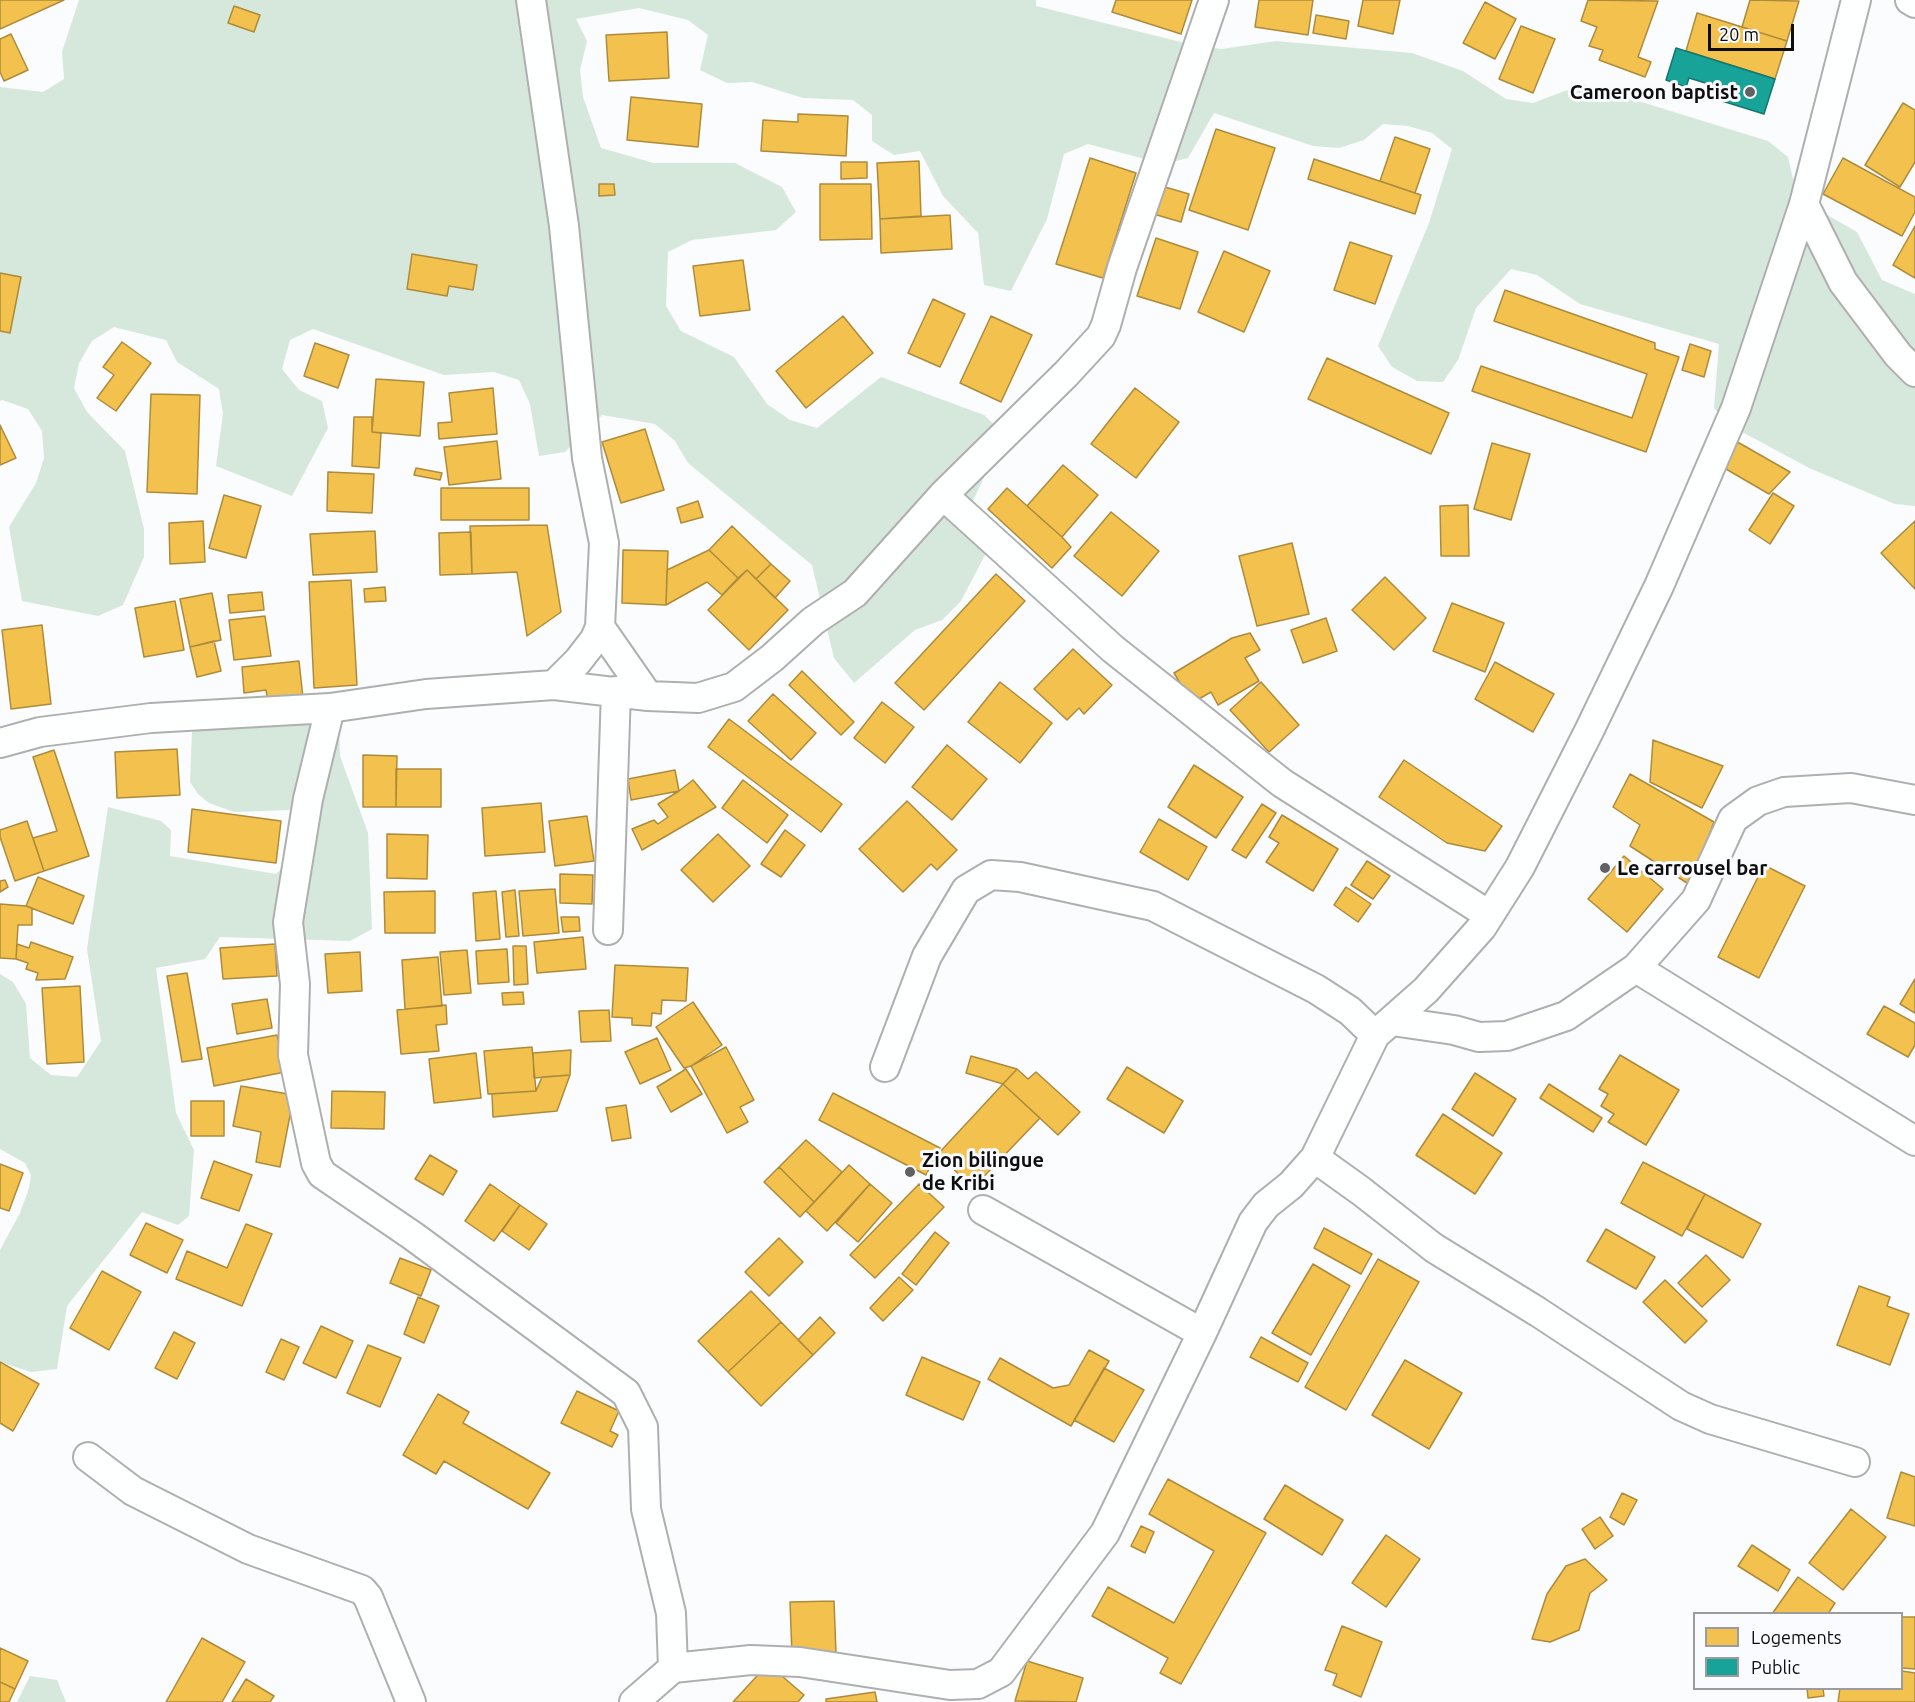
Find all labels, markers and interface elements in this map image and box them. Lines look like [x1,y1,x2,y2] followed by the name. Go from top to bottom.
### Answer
[1711,12,1796,50] scale bar
[1719,24,1759,44] text: 20 m
[1570,80,1738,104] place label: Cameroon baptist
[1743,85,1757,99] marker: Cameroon baptist
[1617,856,1767,880] place label: Le carrousel bar
[1598,861,1612,875] marker: Le carrousel bar
[922,1148,1044,1195] place label: Zion bilingue de Kribi
[903,1165,917,1179] marker: Zion bilingue de Kribi
[1693,1612,1903,1690] legend
[1751,1627,1842,1647] text: Logements
[1751,1657,1800,1677] text: Public

